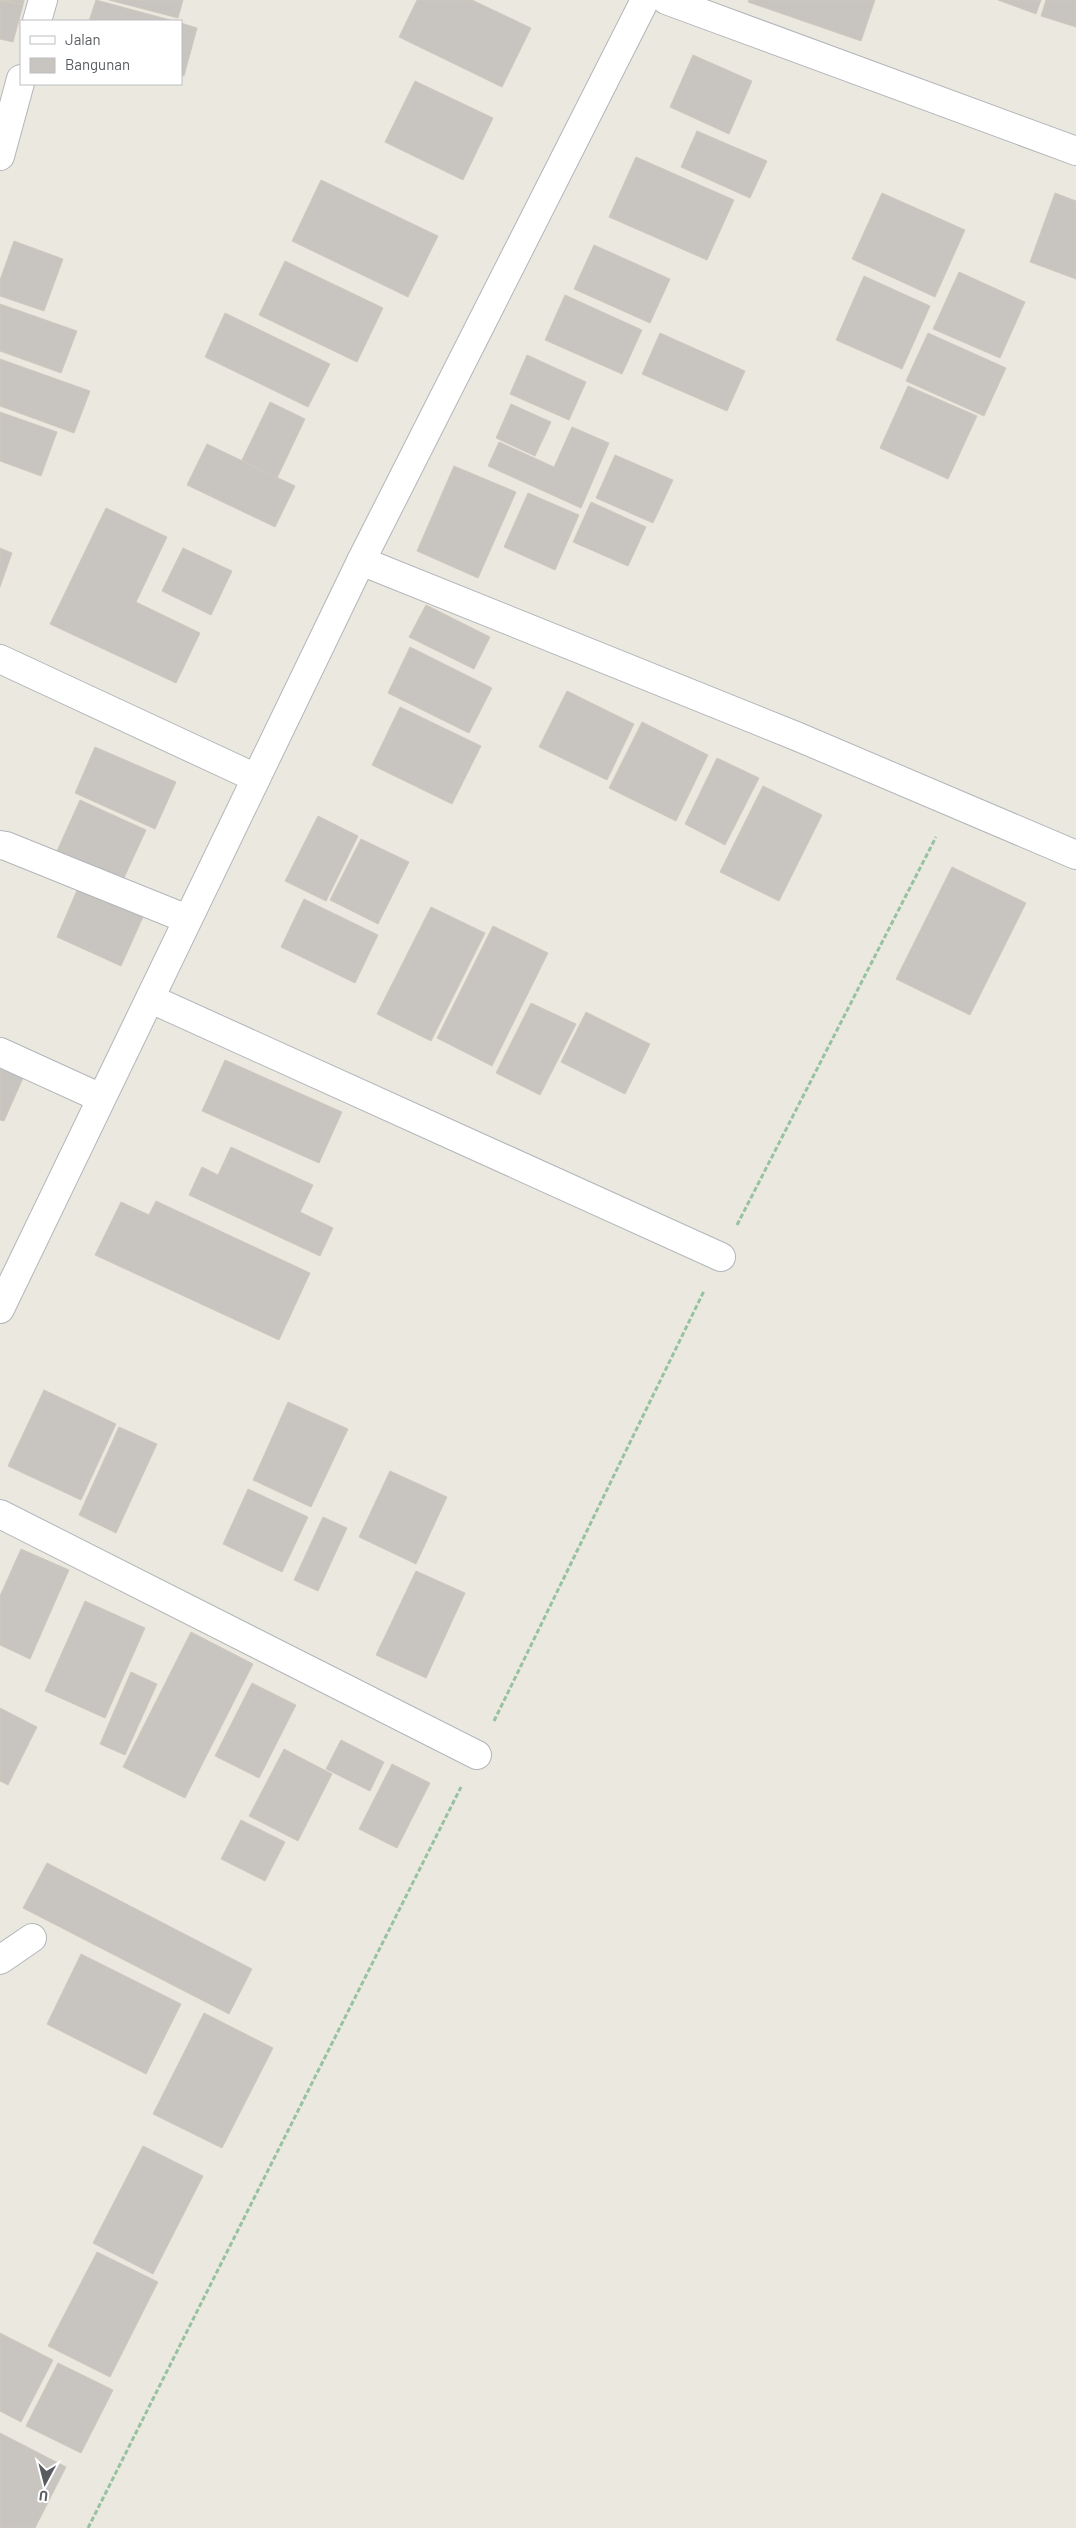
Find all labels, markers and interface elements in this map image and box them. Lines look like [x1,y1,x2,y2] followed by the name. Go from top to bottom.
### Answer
[20,20,182,85] legend
[65,30,101,48] text: Jalan
[65,55,130,73] text: Bangunan
[20,2458,70,2508] north arrow
[38,2487,49,2505] text: U

